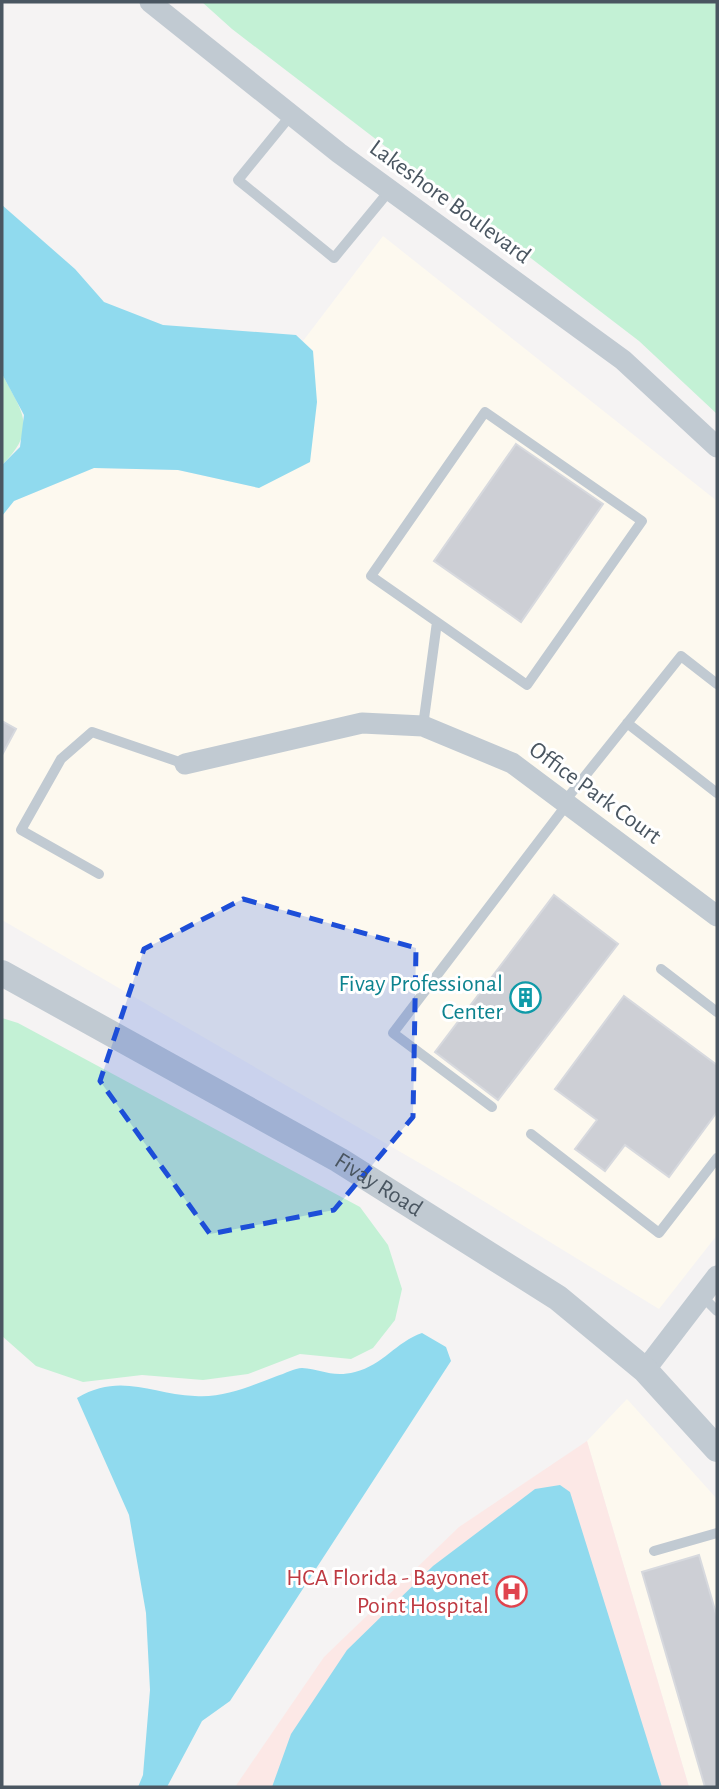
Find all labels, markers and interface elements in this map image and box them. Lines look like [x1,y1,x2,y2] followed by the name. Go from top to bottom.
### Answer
[365,136,535,268] street label: Lakeshore Boulevard
[525,737,666,849] street label: Office Park Court
[338,972,503,1024] place label: Fivay Professional Center
[509,981,543,1015] building icon: Fivay Professional Center
[330,1148,427,1221] street label: Fivay Road
[286,1566,489,1618] place label: HCA Florida - Bayonet Point Hospital
[495,1575,529,1609] hospital icon: HCA Florida - Bayonet Point Hospital

